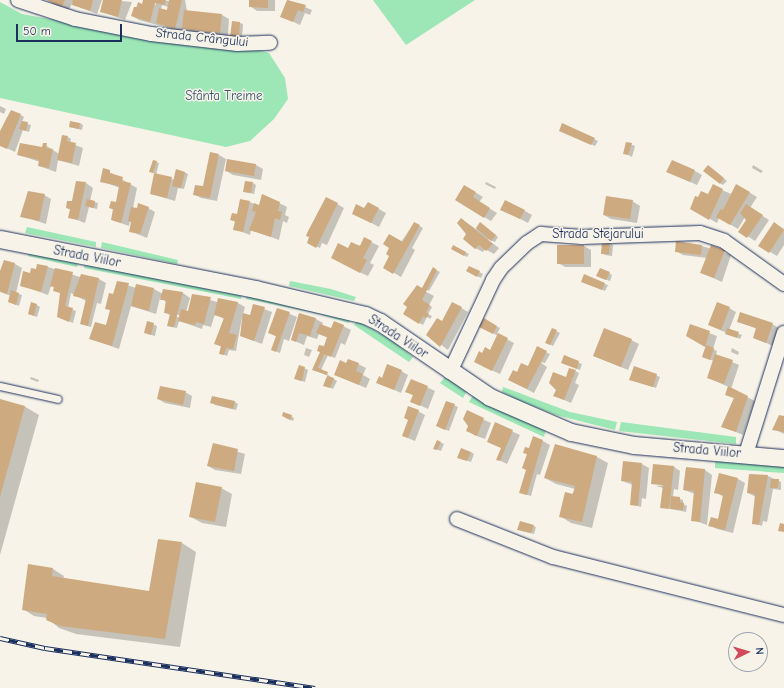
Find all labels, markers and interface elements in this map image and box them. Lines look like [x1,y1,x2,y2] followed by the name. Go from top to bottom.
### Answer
[18,16,124,42] scale bar
[23,24,51,38] text: 50 m
[155,25,249,51] street label: Strada Crângului
[185,88,263,104] park label: Sfânta Treime
[552,226,644,242] street label: Strada Stejarului
[52,243,122,271] street label: Strada Viilor
[365,312,431,362] street label: Strada Viilor
[672,440,742,462] street label: Strada Viilor
[728,632,768,672] north arrow
[753,647,766,655] text: N

